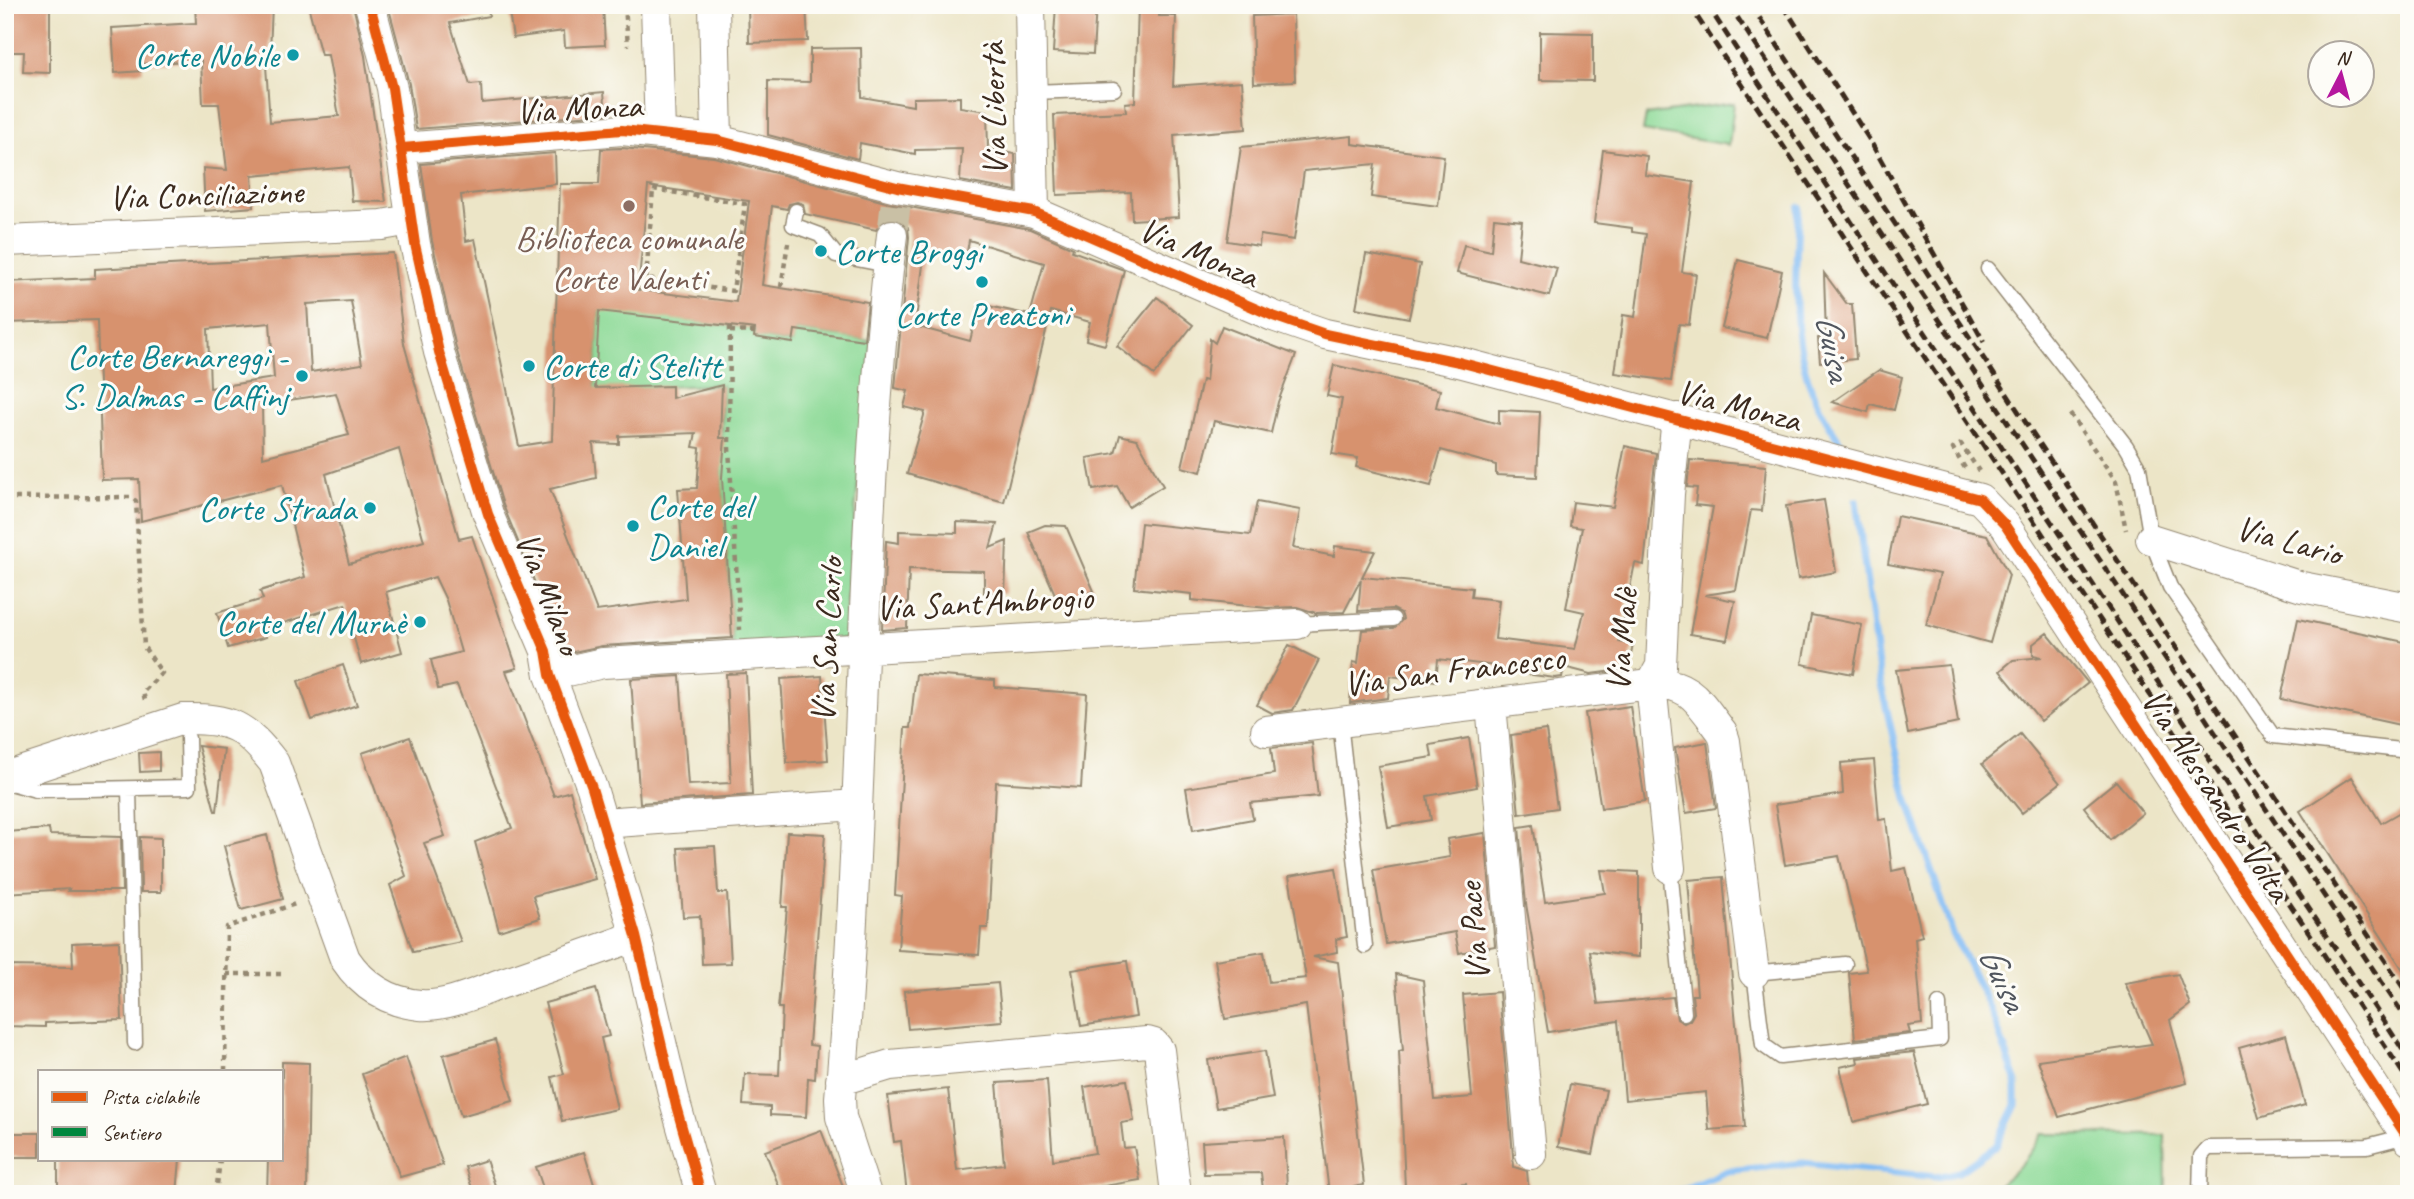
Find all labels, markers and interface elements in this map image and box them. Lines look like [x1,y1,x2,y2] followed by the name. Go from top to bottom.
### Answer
[135,33,282,78] place label: Corte Nobile
[2306,38,2376,108] north arrow
[970,39,1017,176] street label: Via Libertà
[2336,46,2353,71] text: N
[285,47,301,63] marker: Corte Nobile
[515,83,646,134] street label: Via Monza
[108,169,306,220] street label: Via Conciliazione
[621,198,637,214] marker: Biblioteca comunale Corte Valenti
[1132,206,1268,300] street label: Via Monza
[515,216,745,301] place label: Biblioteca comunale Corte Valenti
[835,229,987,274] place label: Corte Broggi
[813,243,829,259] marker: Corte Broggi
[974,274,990,290] marker: Corte Preatoni
[895,292,1074,337] place label: Corte Preatoni
[1805,310,1865,388] water label: Guisa
[61,334,293,419] place label: Corte Bernareggi - S. Dalmas - Caffinj
[543,344,724,389] place label: Corte di Stelitt
[521,358,537,374] marker: Corte di Stelitt
[294,368,310,384] marker: Corte Bernareggi - S. Dalmas - Caffinj
[1672,368,1808,443] street label: Via Monza
[647,484,757,569] place label: Corte del Daniel
[198,486,359,531] place label: Corte Strada
[362,500,378,516] marker: Corte Strada
[2231,505,2350,577] street label: Via Lario
[625,518,641,534] marker: Corte del Daniel
[505,526,594,664] street label: Via Milano
[800,553,853,724] street label: Via San Carlo
[874,574,1096,631] street label: Via Sant'Ambrogio
[1595,584,1649,693] street label: Via Malè
[216,600,409,645] place label: Corte del Murnè
[412,614,428,630] marker: Corte del Murnè
[1341,634,1569,706] street label: Via San Francesco
[2131,681,2303,912] street label: Via Alessandro Volta
[1447,878,1500,983] street label: Via Pace
[1968,938,2040,1022] water label: Guisa
[38,1070,284,1160] legend
[102,1084,200,1110] text: Pista ciclabile
[102,1120,162,1146] text: Sentiero

